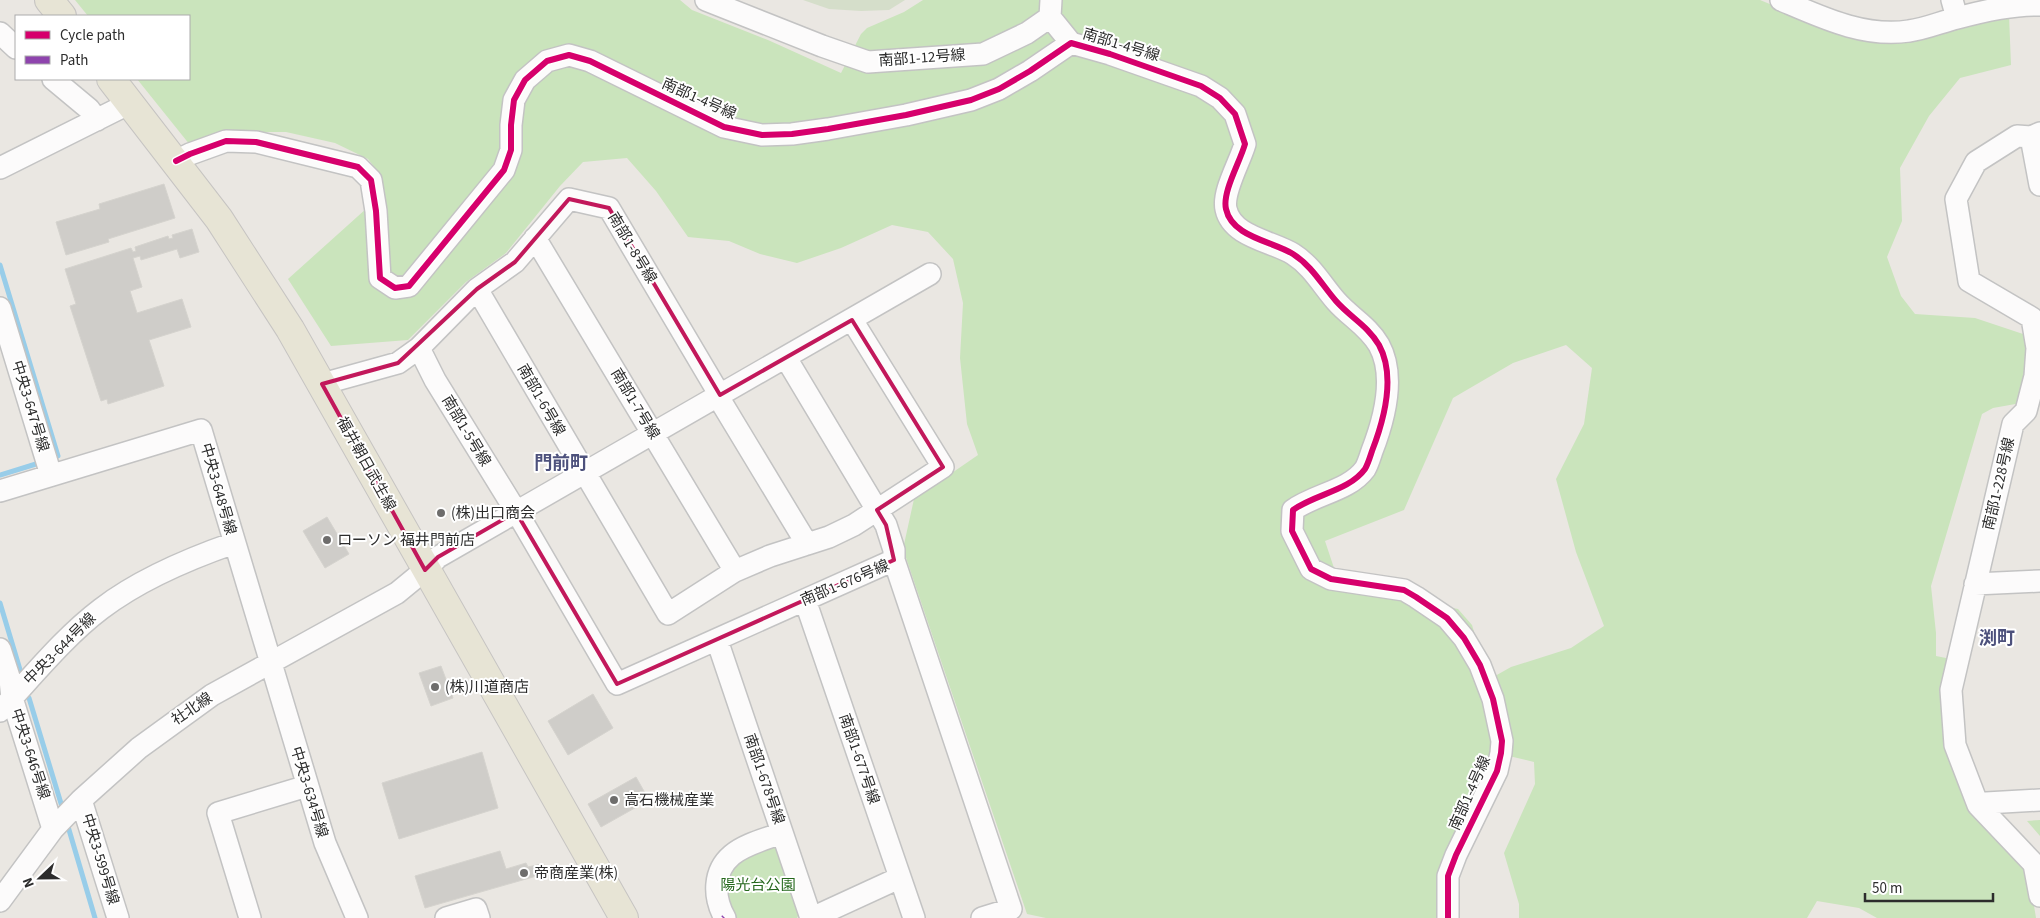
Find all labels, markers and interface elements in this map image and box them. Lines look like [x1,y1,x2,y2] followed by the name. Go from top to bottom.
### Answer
[15,15,190,80] legend
[1080,23,1162,67] street label: 南部1-4号線
[60,25,125,46] text: Cycle path
[878,44,966,72] street label: 南部1-12号線
[60,50,88,71] text: Path
[658,73,740,125] street label: 南部1-4号線
[603,208,661,288] street label: 南部1-8号線
[6,358,54,454] street label: 中央3-647号線
[512,360,570,440] street label: 南部1-6号線
[606,364,664,444] street label: 南部1-7号線
[437,391,495,471] street label: 南部1-5号線
[331,413,401,515] street label: 福井朝日武生線
[1978,436,2020,532] street label: 南部1-228号線
[195,441,241,537] street label: 中央3-648号線
[534,451,588,476] district label: 門前町
[451,503,535,524] place label: (株)出口商会
[435,507,447,519] marker: (株)出口商会
[337,530,475,551] place label: ローソン 福井門前店
[321,534,333,546] marker: ローソン 福井門前店
[797,555,893,611] street label: 南部1-676号線
[19,608,101,690] street label: 中央3-644号線
[1979,626,2015,651] district label: 渕町
[445,677,529,698] place label: (株)川道商店
[429,681,441,693] marker: (株)川道商店
[167,688,217,730] street label: 社北線
[5,706,55,802] street label: 中央3-646号線
[834,711,884,807] street label: 南部1-677号線
[739,731,789,827] street label: 南部1-678号線
[285,744,333,840] street label: 中央3-634号線
[1444,752,1496,834] street label: 南部1-4号線
[624,790,714,811] place label: 高石機械産業
[608,794,620,806] marker: 高石機械産業
[76,811,124,907] street label: 中央3-599号線
[15,853,65,903] north arrow
[534,863,618,884] place label: 帝商産業(株)
[518,867,530,879] marker: 帝商産業(株)
[1865,870,1992,902] scale bar
[18,874,40,891] text: N
[720,875,796,896] park label: 陽光台公園
[1872,878,1902,899] text: 50 m

